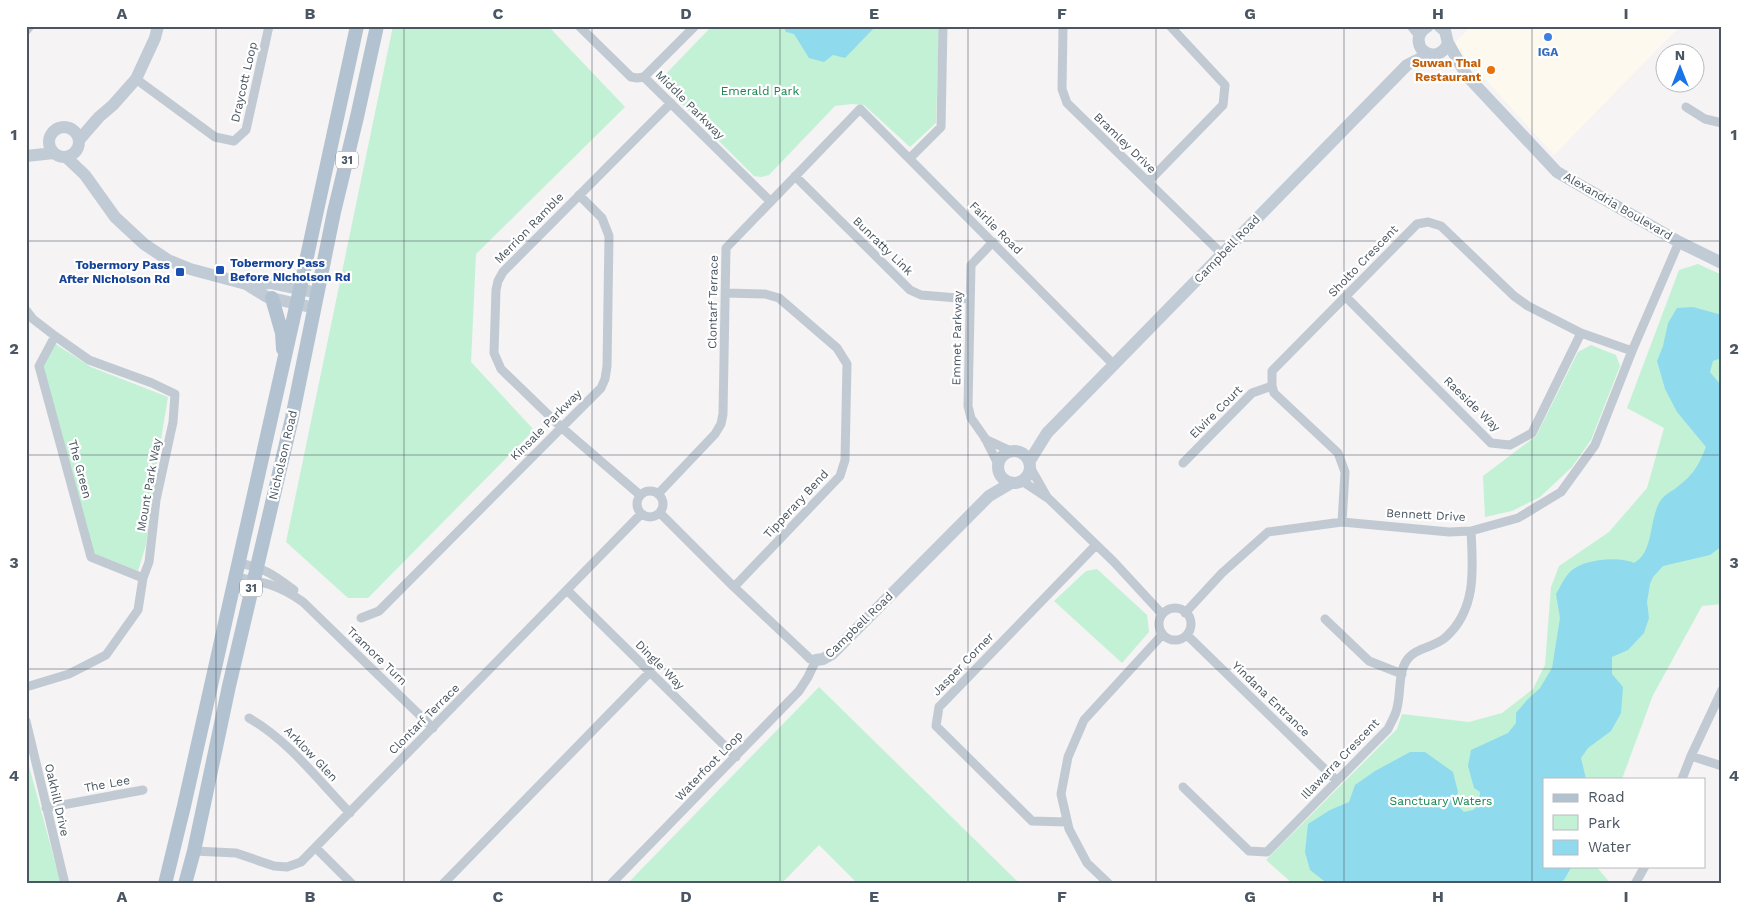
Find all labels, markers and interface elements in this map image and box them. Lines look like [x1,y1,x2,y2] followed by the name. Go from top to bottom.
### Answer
[117,4,128,23] text: A
[305,4,316,23] text: B
[493,4,504,23] text: C
[680,4,692,23] text: D
[869,4,879,23] text: E
[1057,4,1067,23] text: F
[1244,4,1256,23] text: G
[1432,4,1444,23] text: H
[1623,4,1629,23] text: I
[1542,31,1554,43] marker: IGA
[228,40,260,124] street label: Draycott Loop
[1656,42,1706,92] north arrow
[1538,45,1559,59] place label: IGA
[1675,47,1685,63] text: N
[1412,56,1482,84] place label: Suwan Thai Restaurant
[1485,64,1497,76] marker: Suwan Thai Restaurant
[653,68,728,143] street label: Middle Parkway
[721,84,800,98] park label: Emerald Park
[1091,110,1159,176] street label: Bramley Drive
[11,125,17,144] text: 1
[1731,125,1737,144] text: 1
[336,152,358,168] road number: 31
[1561,169,1675,243] street label: Alexandria Boulevard
[492,190,566,266] street label: Merrion Ramble
[967,199,1025,257] street label: Fairlie Road
[1191,212,1263,286] street label: Campbell Road
[850,214,916,278] street label: Bunratty Link
[1325,222,1401,300] street label: Sholto Crescent
[705,255,721,349] street label: Clontarf Terrace
[230,256,351,284] place label: Tobermory Pass Before Nicholson Rd
[59,258,171,286] place label: Tobermory Pass After Nicholson Rd
[214,264,226,276] marker: Tobermory Pass Before Nicholson Rd
[174,266,186,278] marker: Tobermory Pass After Nicholson Rd
[949,290,965,385] street label: Emmet Parkway
[9,339,19,358] text: 2
[1729,339,1739,358] text: 2
[1441,374,1504,435] street label: Raeside Way
[1187,383,1245,441] street label: Elvire Court
[508,386,585,463] street label: Kinsale Parkway
[266,409,300,501] street label: Nicholson Road
[134,437,164,533] street label: Mount Park Way
[65,438,95,500] street label: The Green
[761,467,831,541] street label: Tipperary Bend
[1386,506,1466,524] street label: Bennett Drive
[9,553,19,572] text: 3
[1729,553,1739,572] text: 3
[240,580,262,596] road number: 31
[822,589,896,661] street label: Campbell Road
[344,624,410,688] street label: Tramore Turn
[929,629,997,699] street label: Jasper Corner
[633,638,688,693] street label: Dingle Way
[1229,658,1313,740] street label: Yindana Entrance
[386,681,462,757] street label: Clontarf Terrace
[1298,716,1382,802] street label: Illawarra Crescent
[281,724,341,784] street label: Arklow Glen
[672,728,746,804] street label: Waterfoot Loop
[42,762,72,838] street label: Oakhill Drive
[9,766,19,785] text: 4
[1729,766,1739,785] text: 4
[83,773,131,795] street label: The Lee
[1543,778,1706,868] legend
[1588,788,1625,806] text: Road
[1390,794,1492,808] park label: Sanctuary Waters
[1588,814,1621,832] text: Park
[1588,838,1631,856] text: Water
[117,887,128,906] text: A
[305,887,316,906] text: B
[493,887,504,906] text: C
[680,887,692,906] text: D
[869,887,879,906] text: E
[1057,887,1067,906] text: F
[1244,887,1256,906] text: G
[1432,887,1444,906] text: H
[1623,887,1629,906] text: I

